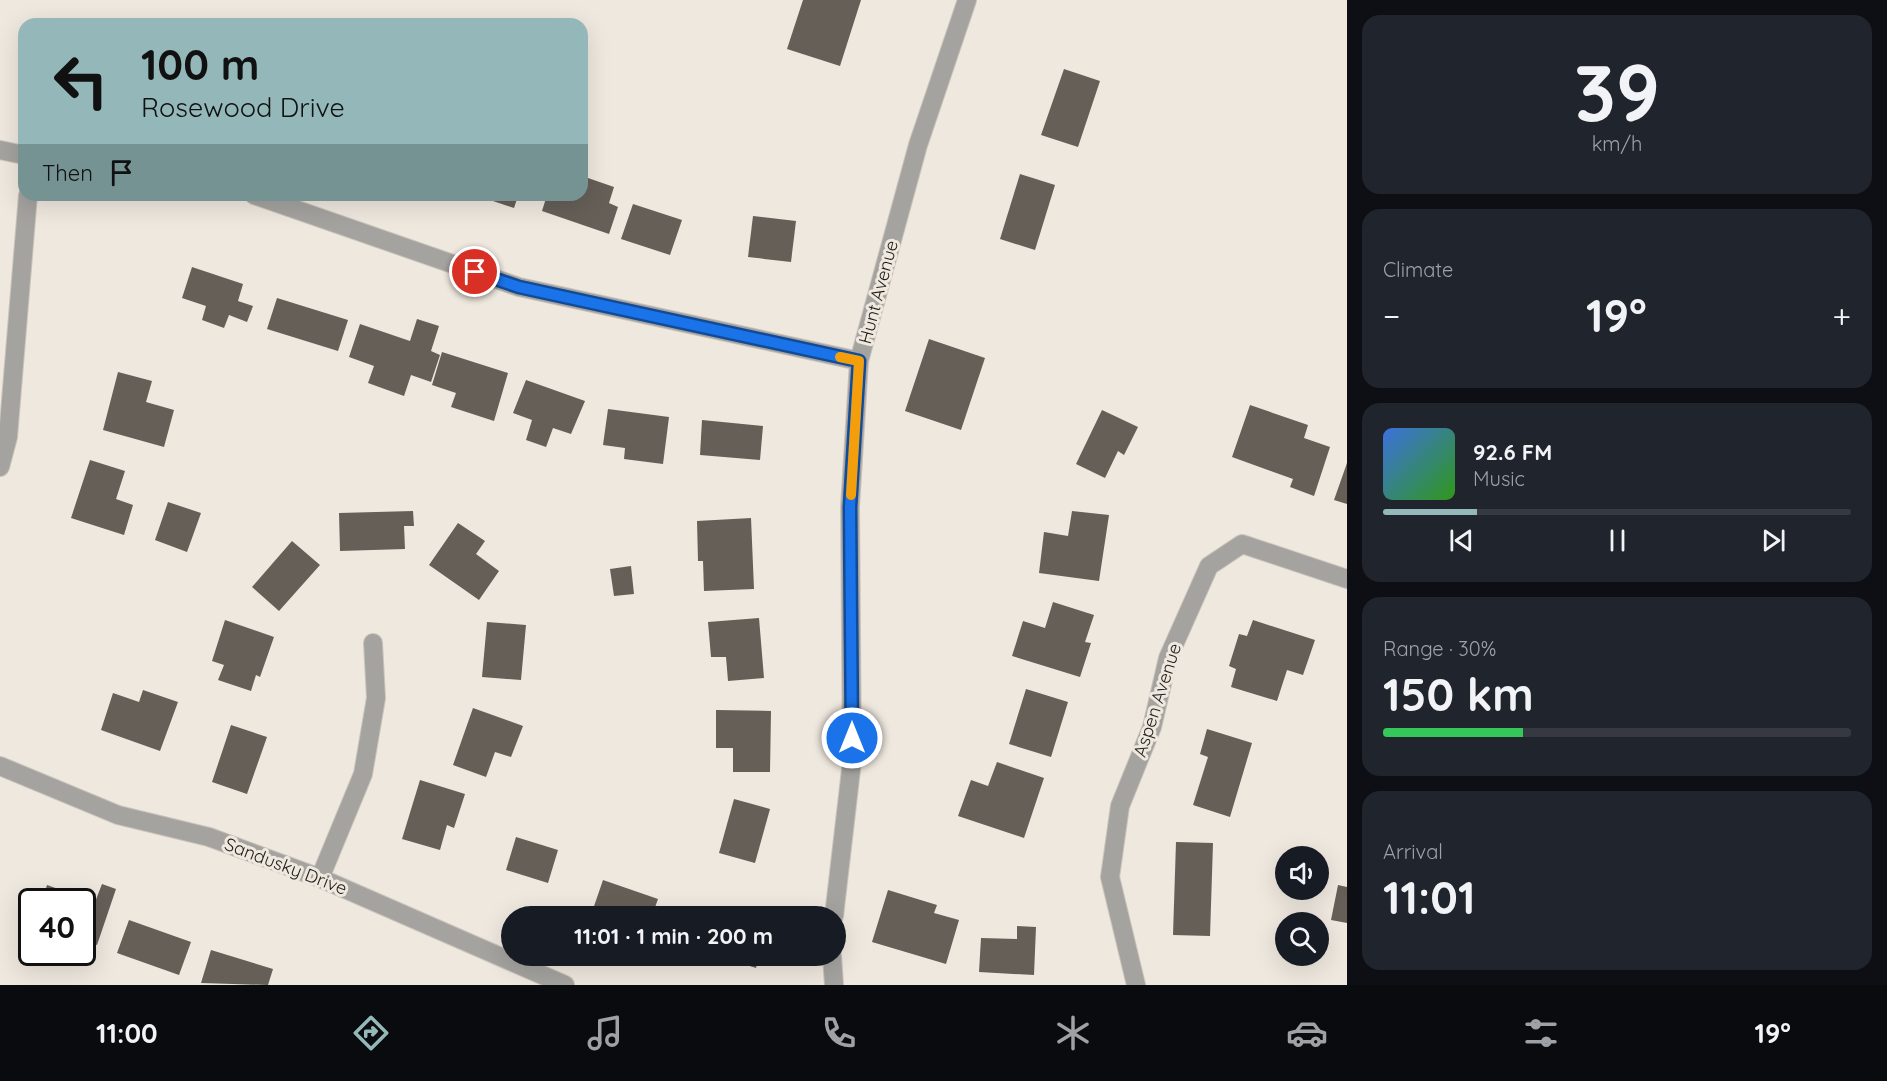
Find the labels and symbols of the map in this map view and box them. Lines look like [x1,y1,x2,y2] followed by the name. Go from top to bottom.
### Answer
[853,238,903,346] street label: Hunt Avenue
[449,246,500,297] pin
[1128,640,1186,760] street label: Aspen Avenue
[820,706,884,770] position arrow
[221,832,351,900] street label: Sandusky Drive
[18,888,96,966] speed limit sign: 40

